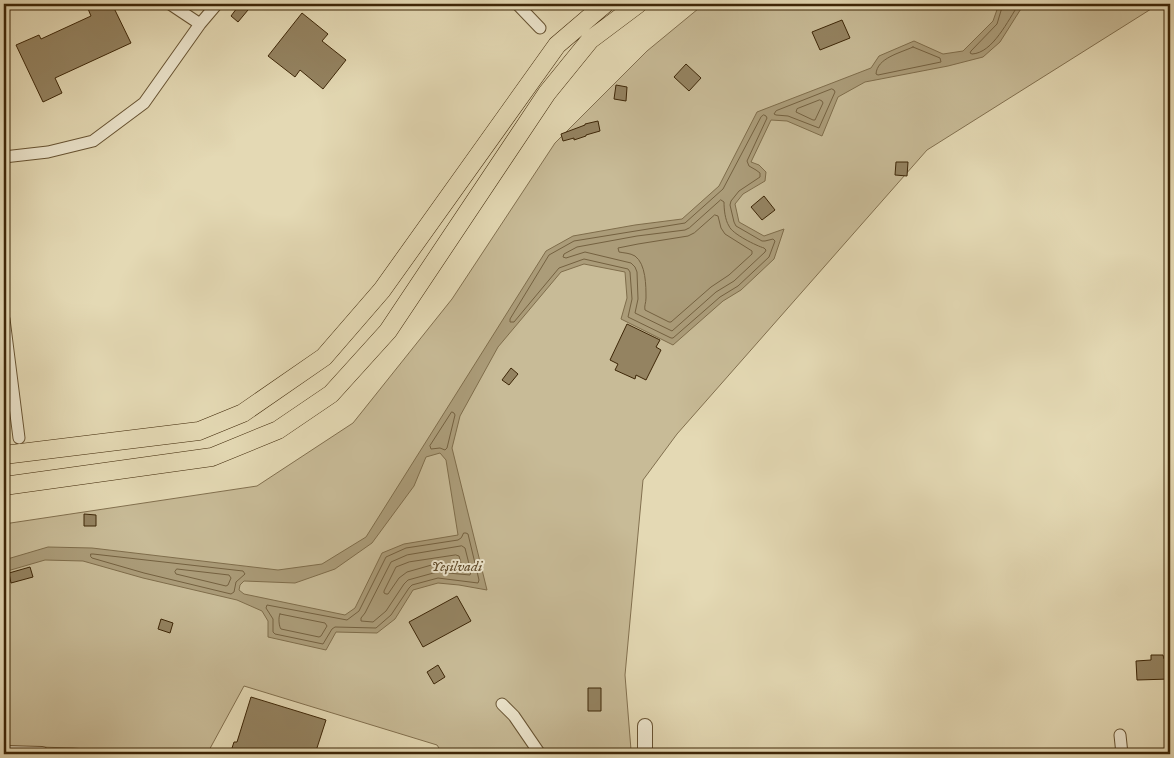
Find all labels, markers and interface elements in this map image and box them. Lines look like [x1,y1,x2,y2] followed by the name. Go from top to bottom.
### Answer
[432,557,484,576] park label: Yeşilvadi

